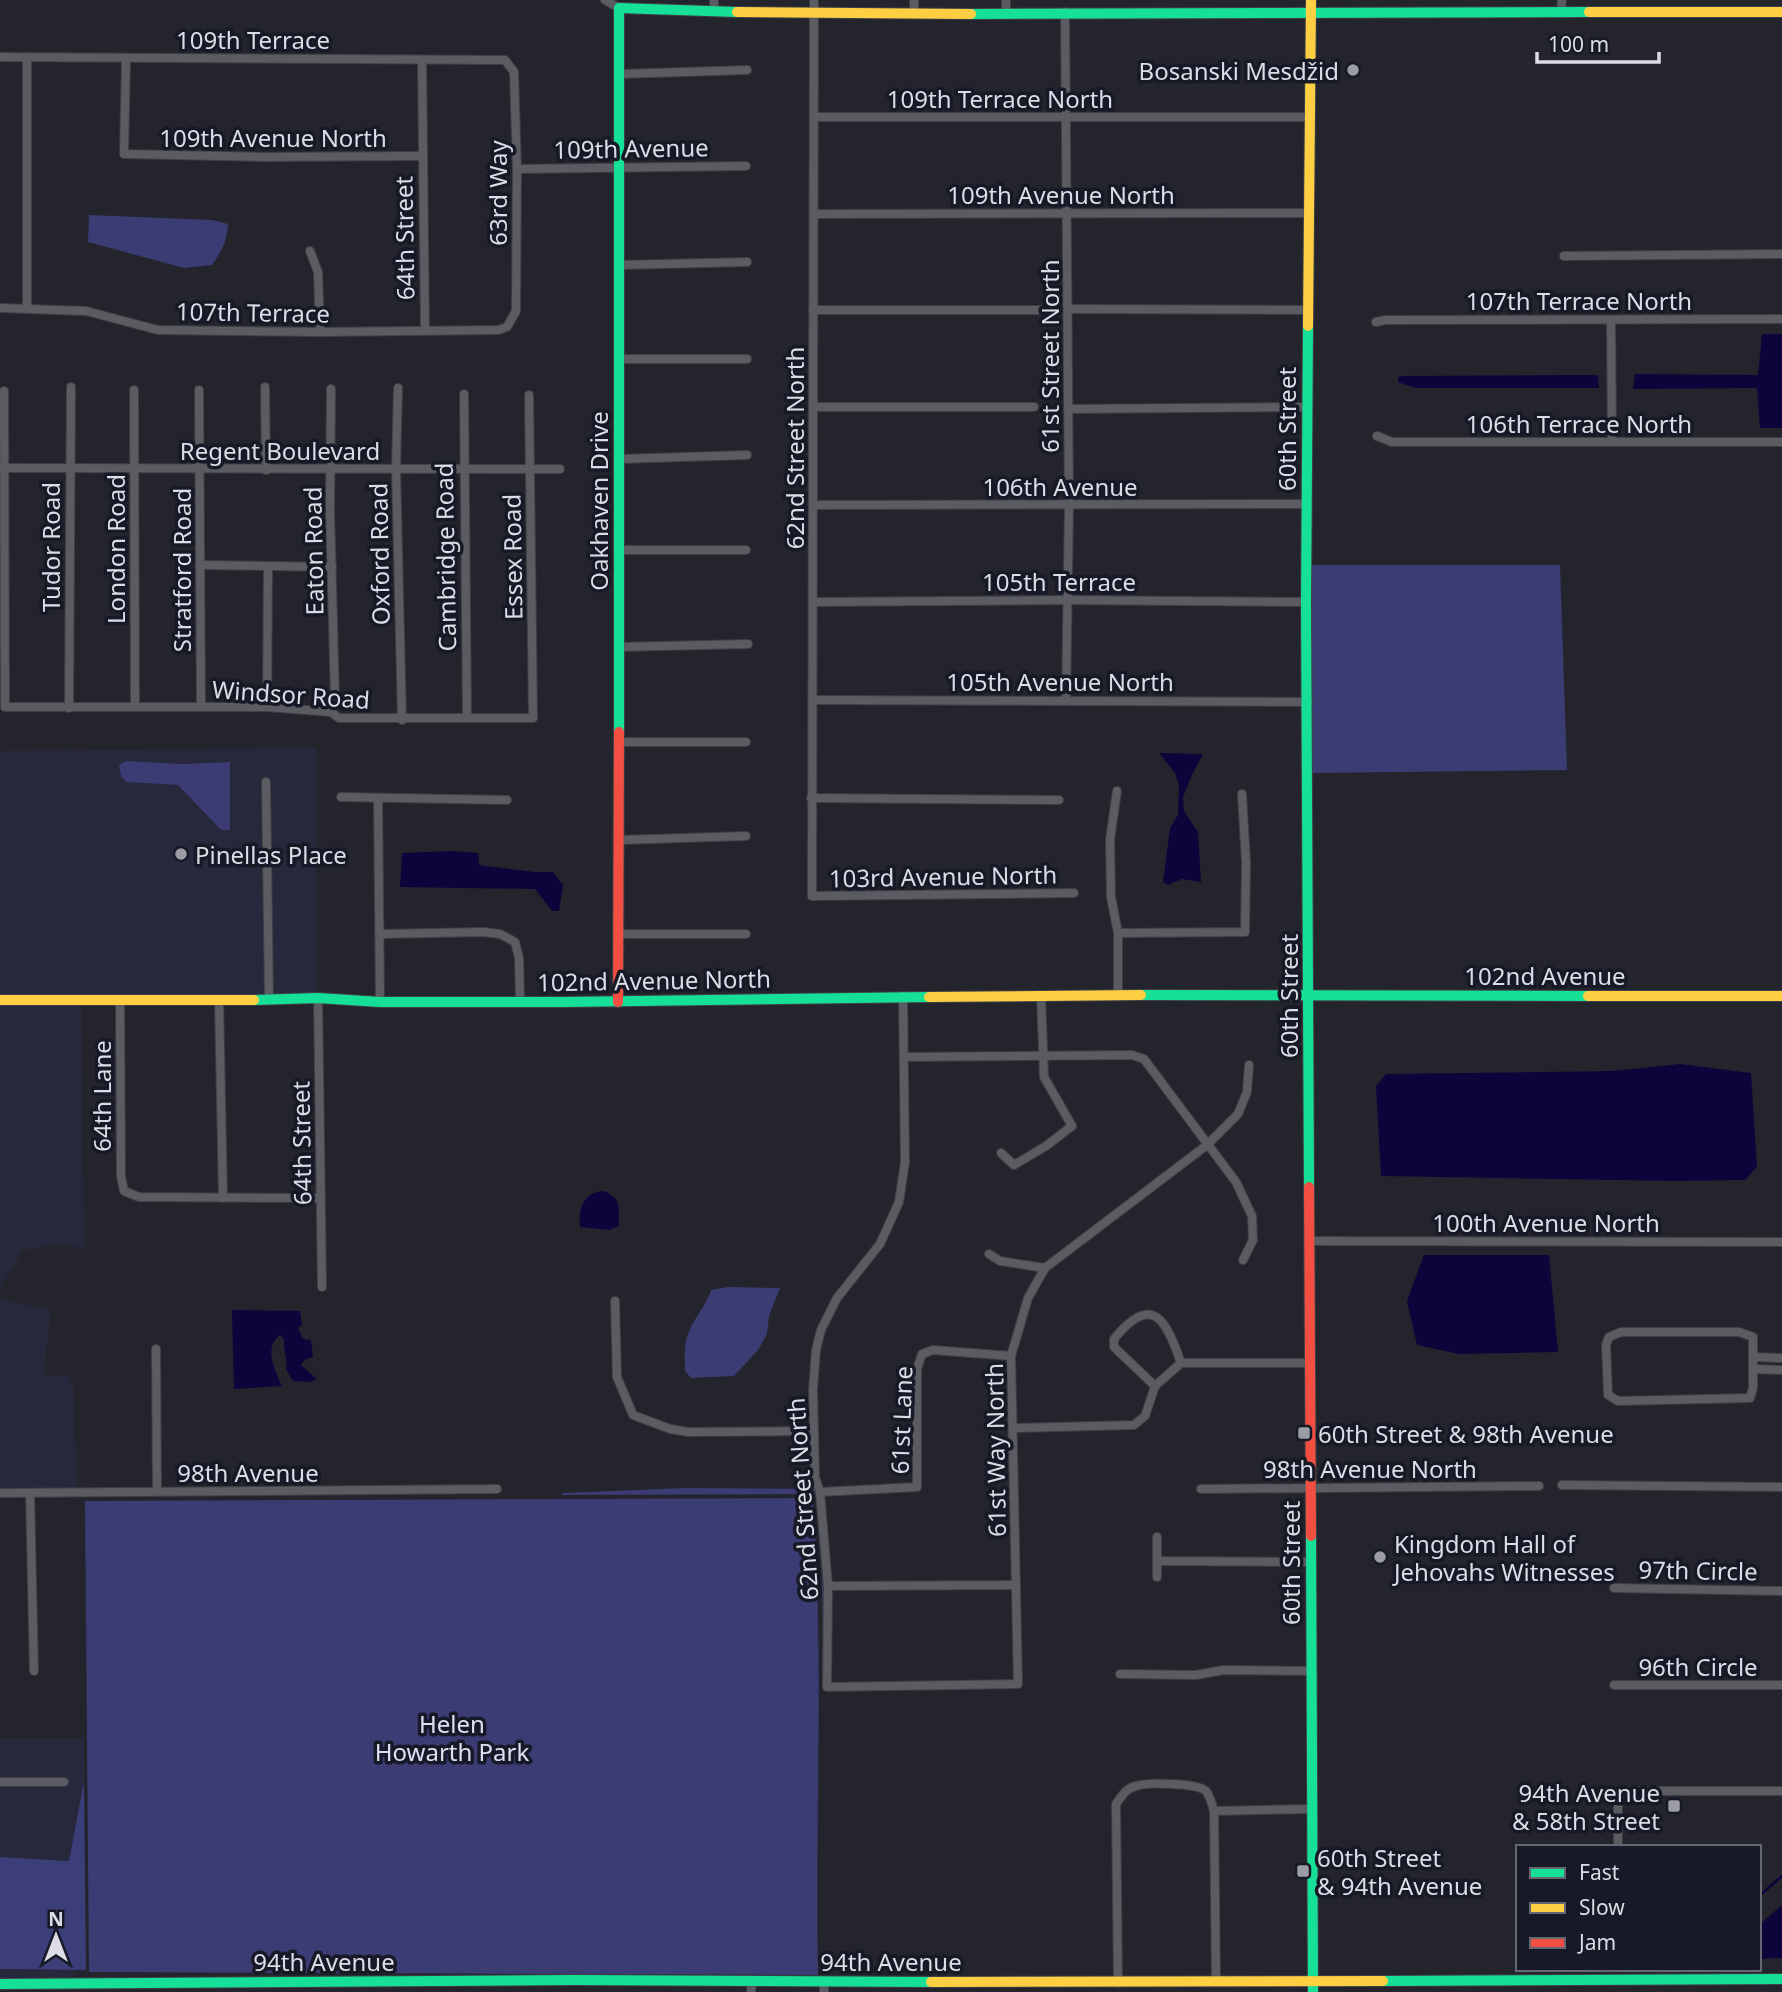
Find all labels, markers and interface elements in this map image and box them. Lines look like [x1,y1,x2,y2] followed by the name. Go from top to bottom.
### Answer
[1537,21,1660,65] scale bar
[176,23,330,56] street label: 109th Terrace
[1548,30,1609,58] text: 100 m
[1139,54,1339,87] place label: Bosanski Mesdžid
[1345,62,1361,78] marker: Bosanski Mesdžid
[887,82,1113,115] street label: 109th Terrace North
[159,121,387,154] street label: 109th Avenue North
[553,130,709,166] street label: 109th Avenue
[481,140,514,246] street label: 63rd Way
[386,175,422,300] street label: 64th Street
[947,178,1175,211] street label: 109th Avenue North
[1033,259,1066,453] street label: 61st Street North
[1466,284,1692,317] street label: 107th Terrace North
[176,294,330,330] street label: 107th Terrace
[778,347,811,549] street label: 62nd Street North
[1270,367,1303,491] street label: 60th Street
[1466,407,1692,440] street label: 106th Terrace North
[582,411,615,591] street label: Oakhaven Drive
[180,434,380,467] street label: Regent Boulevard
[427,462,463,652] street label: Cambridge Road
[982,470,1138,503] street label: 106th Avenue
[99,474,132,624] street label: London Road
[34,482,67,612] street label: Tudor Road
[361,483,397,625] street label: Oxford Road
[295,486,331,616] street label: Eaton Road
[165,488,198,652] street label: Stratford Road
[494,494,530,620] street label: Essex Road
[982,565,1136,598] street label: 105th Terrace
[946,665,1174,698] street label: 105th Avenue North
[211,672,371,716] street label: Windsor Road
[195,838,347,871] place label: Pinellas Place
[173,846,189,862] marker: Pinellas Place
[829,858,1057,894] street label: 103rd Avenue North
[1272,934,1305,1058] street label: 60th Street
[1464,959,1626,992] street label: 102nd Avenue
[537,961,771,999] street label: 102nd Avenue North
[85,1040,118,1152] street label: 64th Lane
[283,1080,319,1205] street label: 64th Street
[1432,1206,1660,1239] street label: 100th Avenue North
[977,1363,1013,1537] street label: 61st Way North
[883,1365,919,1475] street label: 61st Lane
[778,1397,826,1601] street label: 62nd Street North
[1318,1417,1614,1450] place label: 60th Street & 98th Avenue
[1296,1425,1312,1441] marker: 60th Street & 98th Avenue
[1263,1452,1477,1485] street label: 98th Avenue North
[177,1456,319,1489] street label: 98th Avenue
[1274,1501,1307,1625] street label: 60th Street
[1392,1527,1615,1588] place label: Kingdom Hall of Jehovahs Witnesses
[1372,1549,1388,1565] marker: Kingdom Hall of Jehovahs Witnesses
[1638,1552,1758,1588] street label: 97th Circle
[1638,1650,1758,1683] street label: 96th Circle
[375,1707,529,1768] park label: Helen Howarth Park
[1512,1776,1660,1837] place label: 94th Avenue & 58th Street
[1666,1798,1682,1814] marker: 94th Avenue & 58th Street
[1317,1841,1482,1902] place label: 60th Street & 94th Avenue
[1516,1845,1761,1971] legend
[1579,1858,1620,1886] text: Fast
[1295,1863,1311,1879] marker: 60th Street & 94th Avenue
[1579,1893,1625,1921] text: Slow
[21,1901,91,1971] north arrow
[48,1906,64,1932] text: N
[1577,1928,1616,1956] text: Jam
[253,1945,395,1978] street label: 94th Avenue
[820,1945,962,1978] street label: 94th Avenue

